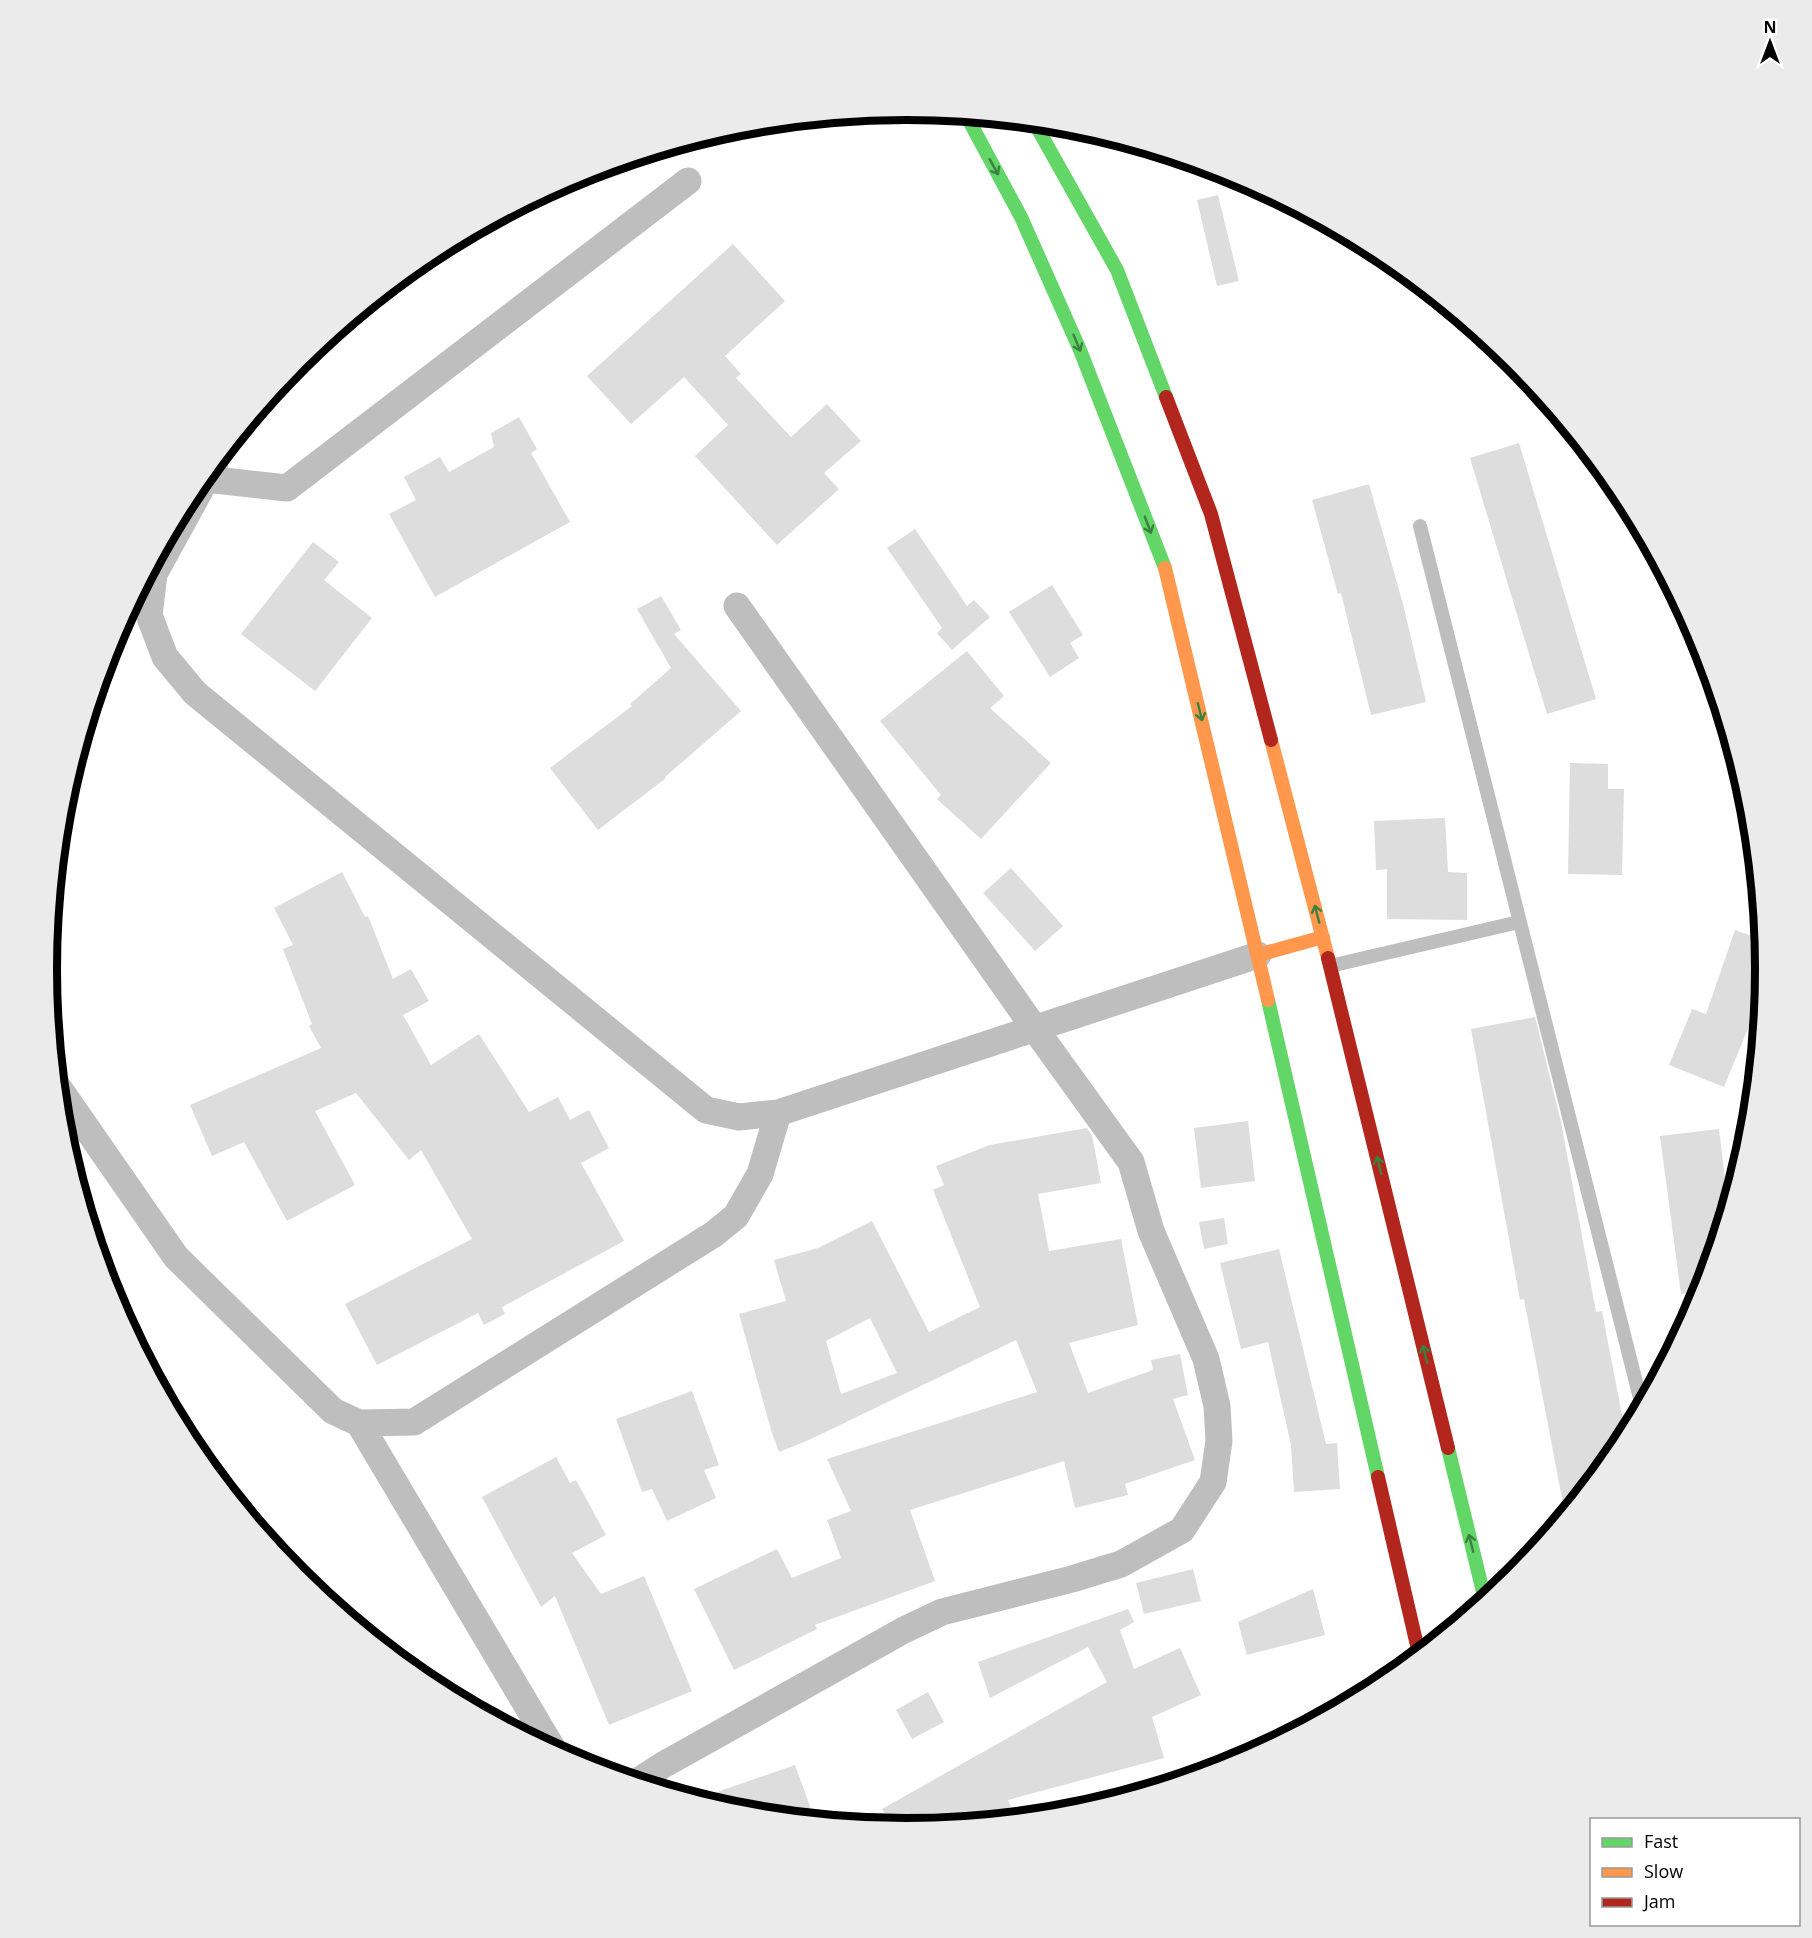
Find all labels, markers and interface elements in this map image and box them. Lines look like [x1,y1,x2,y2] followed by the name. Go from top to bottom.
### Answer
[1740,12,1800,72] north arrow
[1763,16,1777,38] text: N
[988,158,1000,175] one-way arrow
[1072,333,1083,352] one-way arrow
[1143,515,1154,534] one-way arrow
[1194,703,1206,722] one-way arrow
[1311,905,1322,924] one-way arrow
[1372,1155,1384,1174] one-way arrow
[1418,1345,1430,1364] one-way arrow
[1465,1534,1477,1553] one-way arrow
[1590,1818,1800,1926] legend
[1644,1829,1678,1853] text: Fast
[1644,1859,1683,1883] text: Slow
[1642,1889,1676,1913] text: Jam

